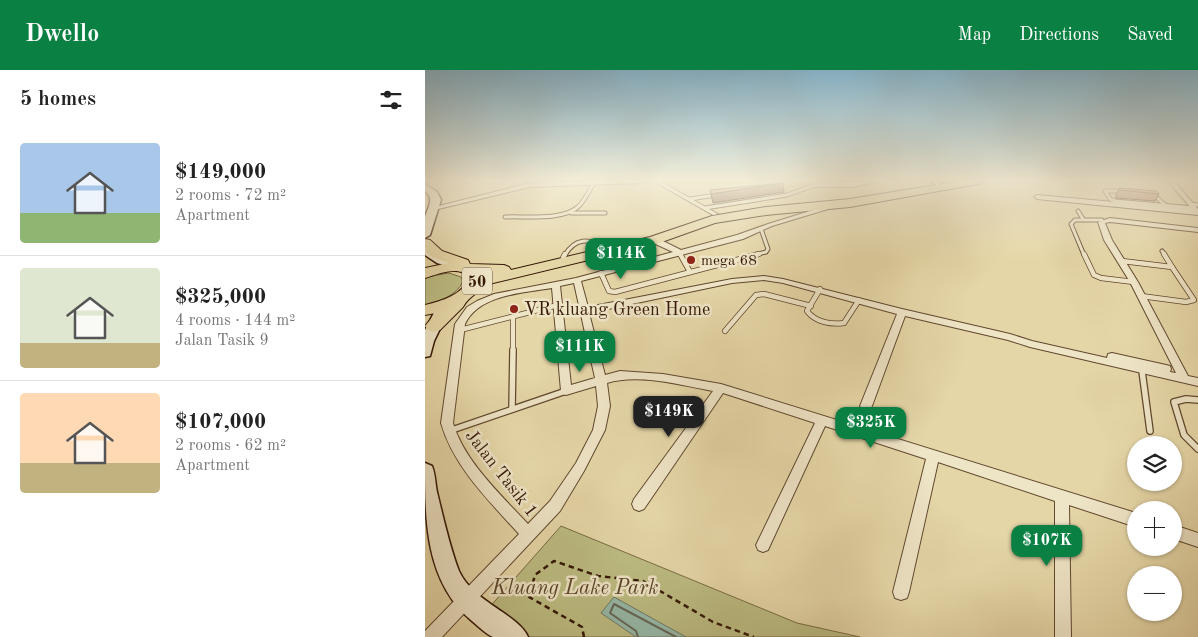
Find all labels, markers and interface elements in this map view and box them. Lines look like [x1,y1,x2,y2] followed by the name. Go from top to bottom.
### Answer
[25,23,99,47] text: Dwello
[958,26,991,44] text: Map
[1019,26,1099,44] text: Directions
[1127,26,1173,44] text: Saved
[377,86,405,114] icon: filters
[20,89,96,110] text: 5 homes
[175,162,266,183] text: $149,000
[60,163,120,223] icon: home
[175,188,286,204] text: 2 rooms · 72 m²
[175,208,250,224] text: Apartment
[586,238,656,280] pin: $114K
[596,246,646,262] text: $114K
[685,254,697,266] marker: mega 68
[701,254,757,269] place label: mega 68
[462,268,492,295] road number: 50
[175,287,266,308] text: $325,000
[60,288,120,348] icon: home
[524,301,710,319] place label: VR kluang Green Home
[508,303,520,315] marker: VR kluang Green Home
[175,313,295,329] text: 4 rooms · 144 m²
[545,330,615,373] pin: $111K
[175,333,269,349] text: Jalan Tasik 9
[555,339,605,355] text: $111K
[634,396,704,438] pin: $149K
[644,404,694,420] text: $149K
[836,406,906,449] pin: $325K
[175,412,266,433] text: $107,000
[60,413,120,473] icon: home
[846,415,896,431] text: $325K
[462,427,541,521] street label: Jalan Tasik 1
[1127,436,1182,621] map controls
[1127,436,1182,491] button: layers
[175,438,286,454] text: 2 rooms · 62 m²
[175,458,250,474] text: Apartment
[1127,501,1182,556] button: +
[1012,524,1082,567] pin: $107K
[1022,533,1072,549] text: $107K
[1127,566,1182,621] button: −
[491,578,658,599] park label: Kluang Lake Park

